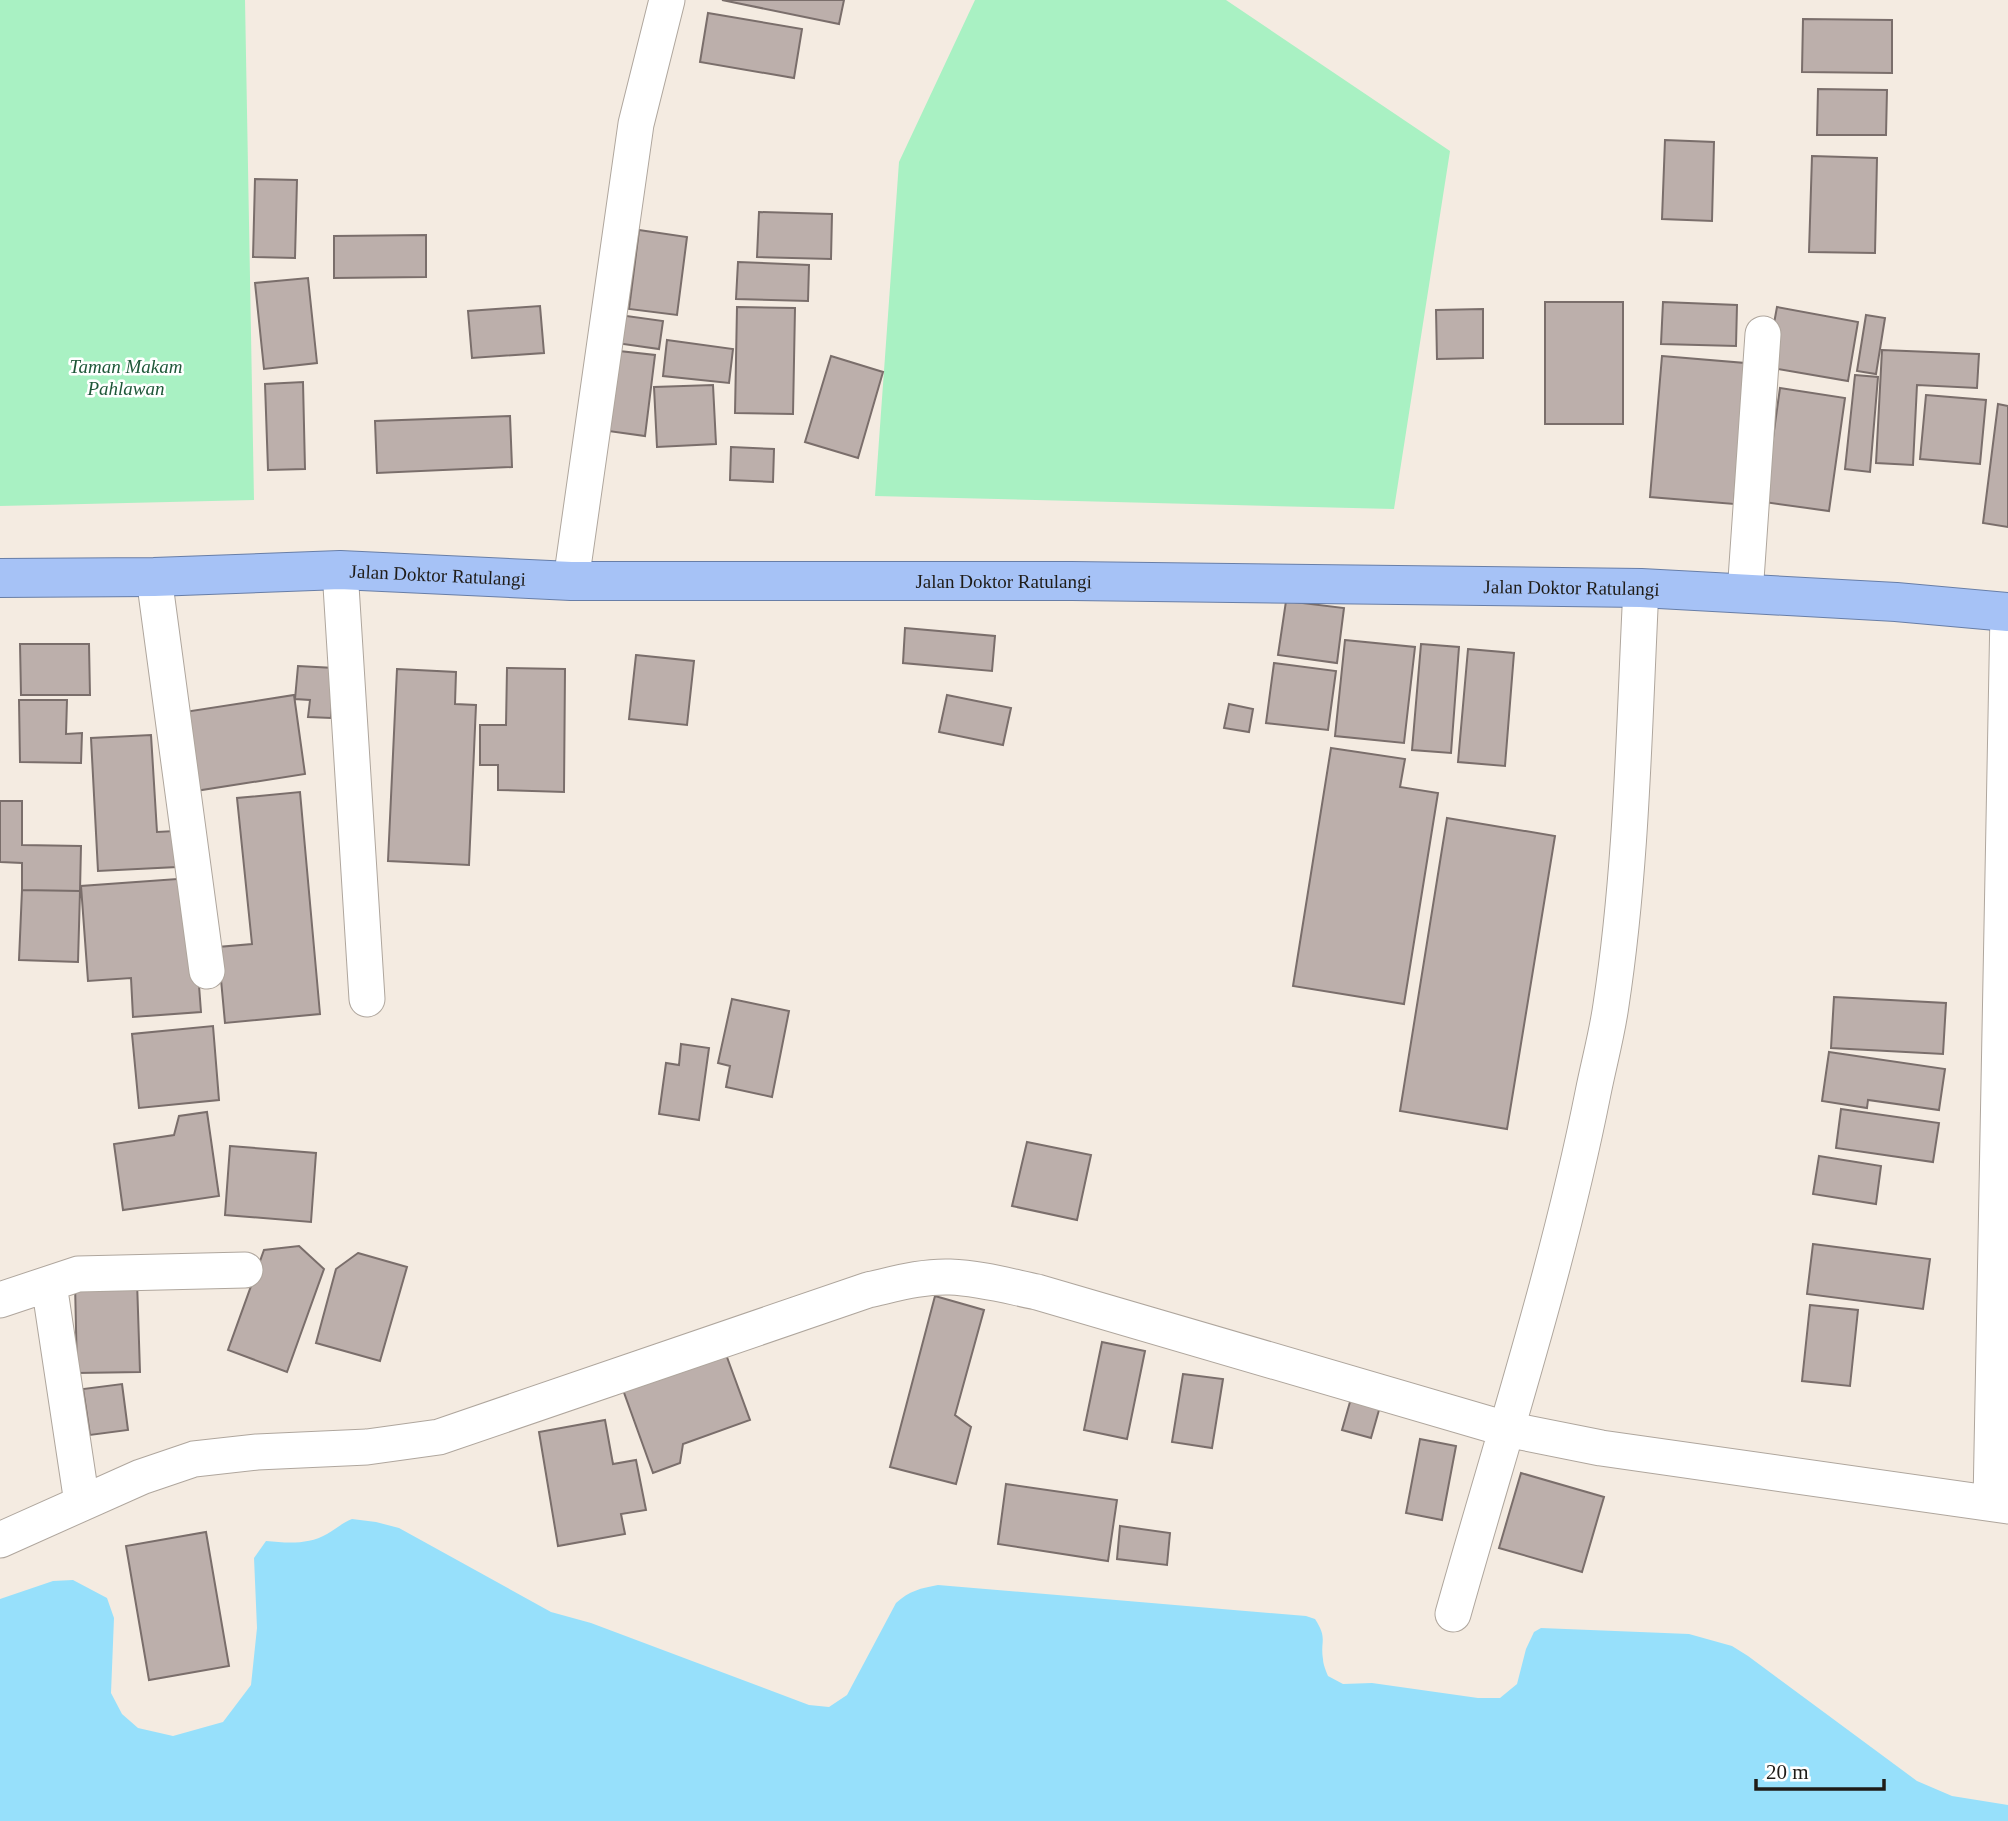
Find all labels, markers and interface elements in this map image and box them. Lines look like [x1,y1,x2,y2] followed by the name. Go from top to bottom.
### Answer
[70,356,182,399] park label: Taman Makam Pahlawan
[349,560,526,590] street label: Jalan Doktor Ratulangi
[915,571,1092,592] street label: Jalan Doktor Ratulangi
[1483,576,1660,600] street label: Jalan Doktor Ratulangi
[1756,1748,1884,1792] scale bar
[1766,1760,1809,1784] text: 20 m

